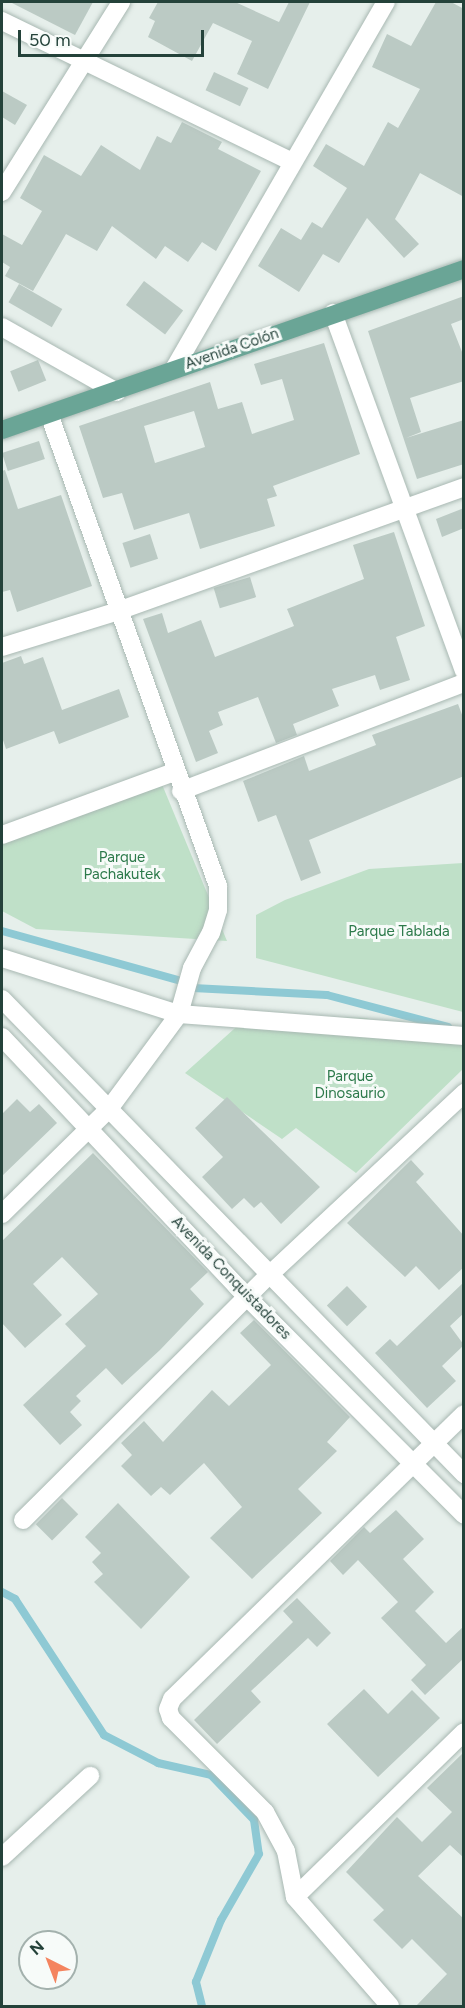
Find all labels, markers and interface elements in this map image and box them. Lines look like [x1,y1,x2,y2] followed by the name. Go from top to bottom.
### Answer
[21,18,207,56] scale bar
[29,29,71,51] text: 50 m
[183,325,281,373] street label: Avenida Colón
[83,848,161,883] park label: Parque Pachakutek
[348,923,450,941] park label: Parque Tablada
[314,1067,386,1102] park label: Parque Dinosaurio
[167,1213,295,1343] street label: Avenida Conquistadores
[18,1930,78,1990] north arrow
[26,1937,48,1959] text: N

